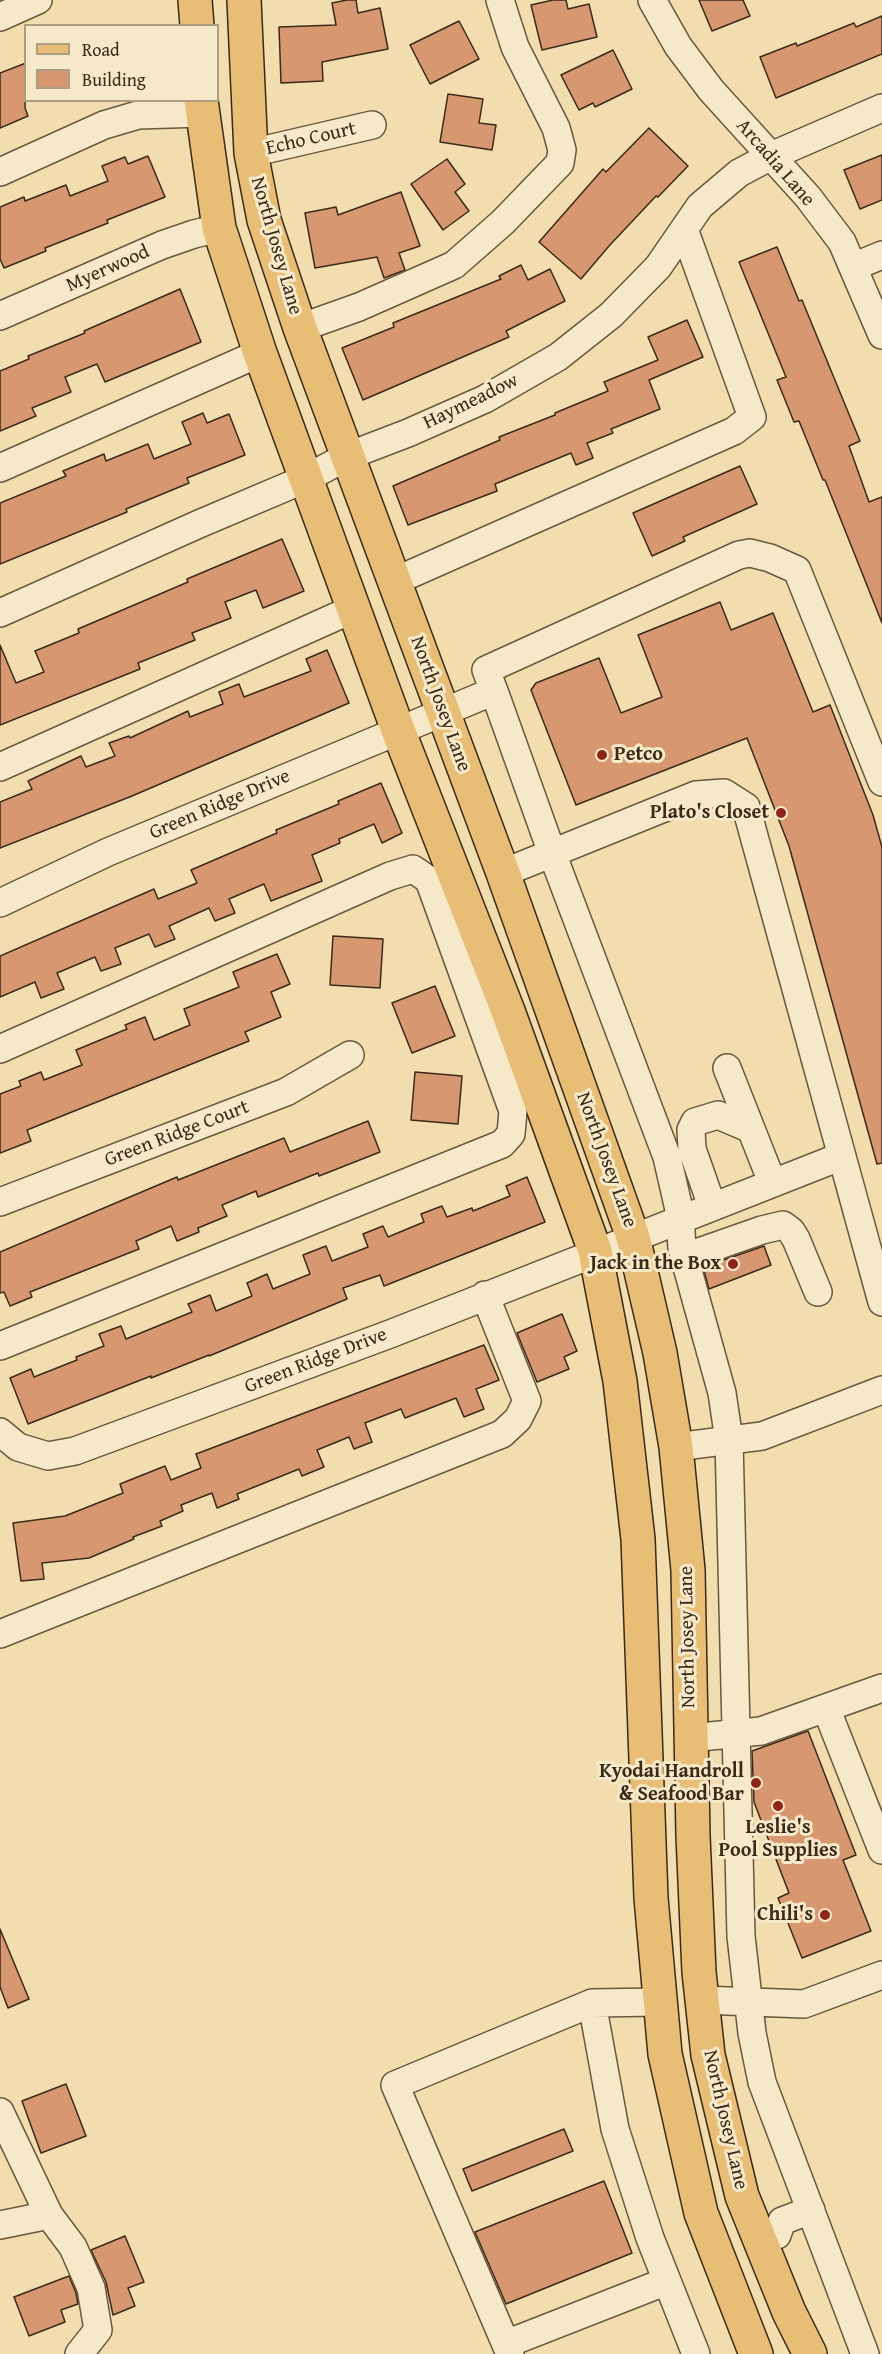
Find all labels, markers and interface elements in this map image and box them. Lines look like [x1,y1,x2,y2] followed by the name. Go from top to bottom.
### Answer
[24,24,219,102] legend
[82,36,120,63] text: Road
[82,66,146,93] text: Building
[730,114,820,212] street label: Arcadia Lane
[264,117,358,161] street label: Echo Court
[245,174,307,318] street label: North Josey Lane
[63,240,153,298] street label: Myerwood
[420,369,522,435] street label: Haymeadow
[404,633,476,775] street label: North Josey Lane
[614,743,663,767] place label: Petco
[595,748,609,762] marker: Petco
[146,765,294,845] street label: Green Ridge Drive
[650,801,769,825] place label: Plato's Closet
[774,806,788,820] marker: Plato's Closet
[570,1089,642,1231] street label: North Josey Lane
[101,1095,253,1173] street label: Green Ridge Court
[590,1252,721,1276] place label: Jack in the Box
[726,1257,740,1271] marker: Jack in the Box
[241,1323,391,1399] street label: Green Ridge Drive
[675,1566,701,1708] street label: North Josey Lane
[599,1760,744,1807] place label: Kyodai Handroll & Seafood Bar
[749,1776,763,1790] marker: Kyodai Handroll & Seafood Bar
[771,1799,785,1813] marker: Leslie's Pool Supplies
[718,1816,838,1863] place label: Leslie's Pool Supplies
[757,1903,813,1927] place label: Chili's
[818,1908,832,1922] marker: Chili's
[697,2048,753,2192] street label: North Josey Lane

